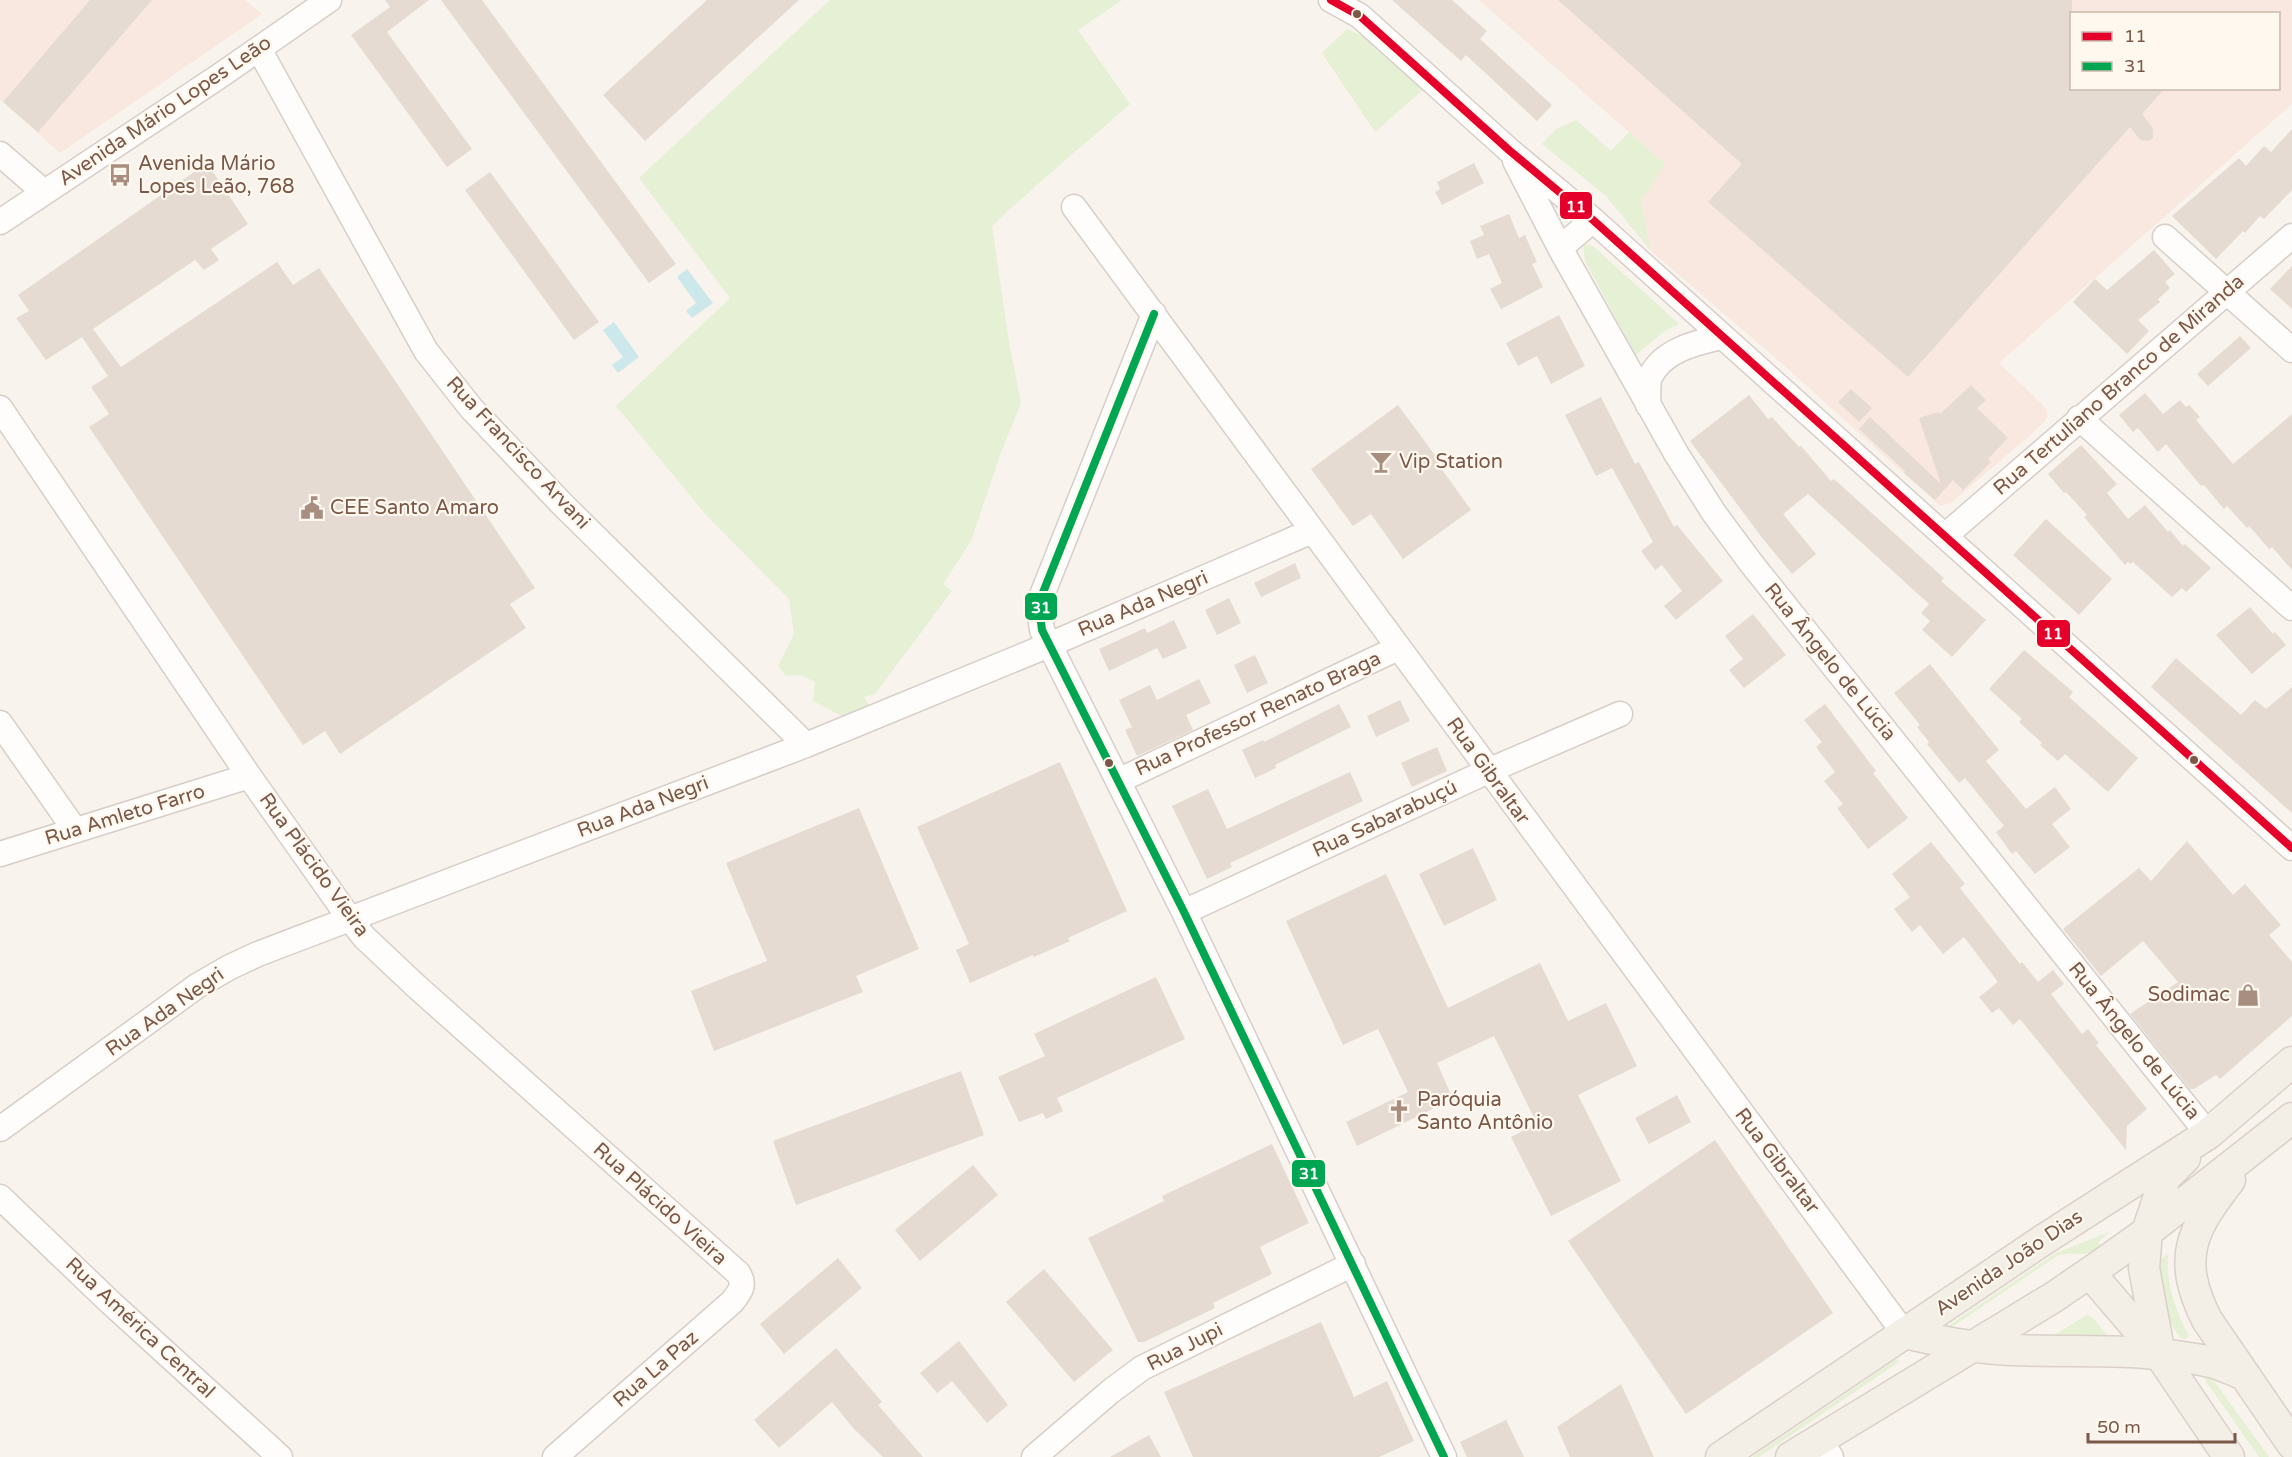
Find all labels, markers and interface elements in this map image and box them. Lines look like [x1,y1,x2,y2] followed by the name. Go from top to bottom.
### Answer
[1351,8,1363,20] unlabelled marker
[2070,12,2280,90] legend
[2124,25,2147,47] text: 11
[54,31,276,191] street label: Avenida Mário Lopes Leão
[2124,55,2147,77] text: 31
[138,152,295,199] place label: Avenida Mário Lopes Leão, 768
[107,162,133,188] bus stop icon: Avenida Mário Lopes Leão, 768
[1559,191,1593,220] line badge: 11
[1566,197,1586,217] text: 11
[1989,270,2249,500] street label: Rua Tertuliano Branco de Miranda
[441,372,595,534] street label: Rua Francisco Arvani
[1368,449,1394,475] bar icon: Vip Station
[1399,450,1503,474] place label: Vip Station
[299,495,325,521] public building icon: CEE Santo Amaro
[330,496,499,520] place label: CEE Santo Amaro
[1074,566,1212,642] street label: Rua Ada Negri
[1759,578,1902,746] street label: Rua Ângelo de Lúcia
[1024,592,1058,621] line badge: 31
[1031,598,1051,618] text: 31
[2036,619,2071,648] line badge: 11
[2043,624,2063,644] text: 11
[1131,646,1385,782] street label: Rua Professor Renato Braga
[1441,713,1535,829] street label: Rua Gibraltar
[2188,754,2200,766] unlabelled marker
[1103,757,1115,769] unlabelled marker
[574,771,712,843] street label: Rua Ada Negri
[1309,775,1461,863] street label: Rua Sabarabuçú
[42,779,208,851] street label: Rua Amleto Farro
[254,788,374,942] street label: Rua Plácido Vieira
[2063,957,2206,1125] street label: Rua Ângelo de Lúcia
[101,962,229,1062] street label: Rua Ada Negri
[2235,982,2261,1008] shop icon: Sodimac
[2148,983,2230,1007] place label: Sodimac
[1417,1088,1553,1135] place label: Paróquia Santo Antônio
[1386,1098,1412,1124] church icon: Paróquia Santo Antônio
[1729,1103,1825,1219] street label: Rua Gibraltar
[588,1138,732,1270] street label: Rua Plácido Vieira
[1291,1159,1326,1188] line badge: 31
[1299,1164,1319,1184] text: 31
[1931,1205,2087,1321] street label: Avenida João Dias
[60,1253,220,1403] street label: Rua América Central
[1143,1318,1227,1376] street label: Rua Jupi
[609,1325,703,1412] street label: Rua La Paz
[2088,1406,2235,1444] scale bar
[2097,1416,2141,1438] text: 50 m

